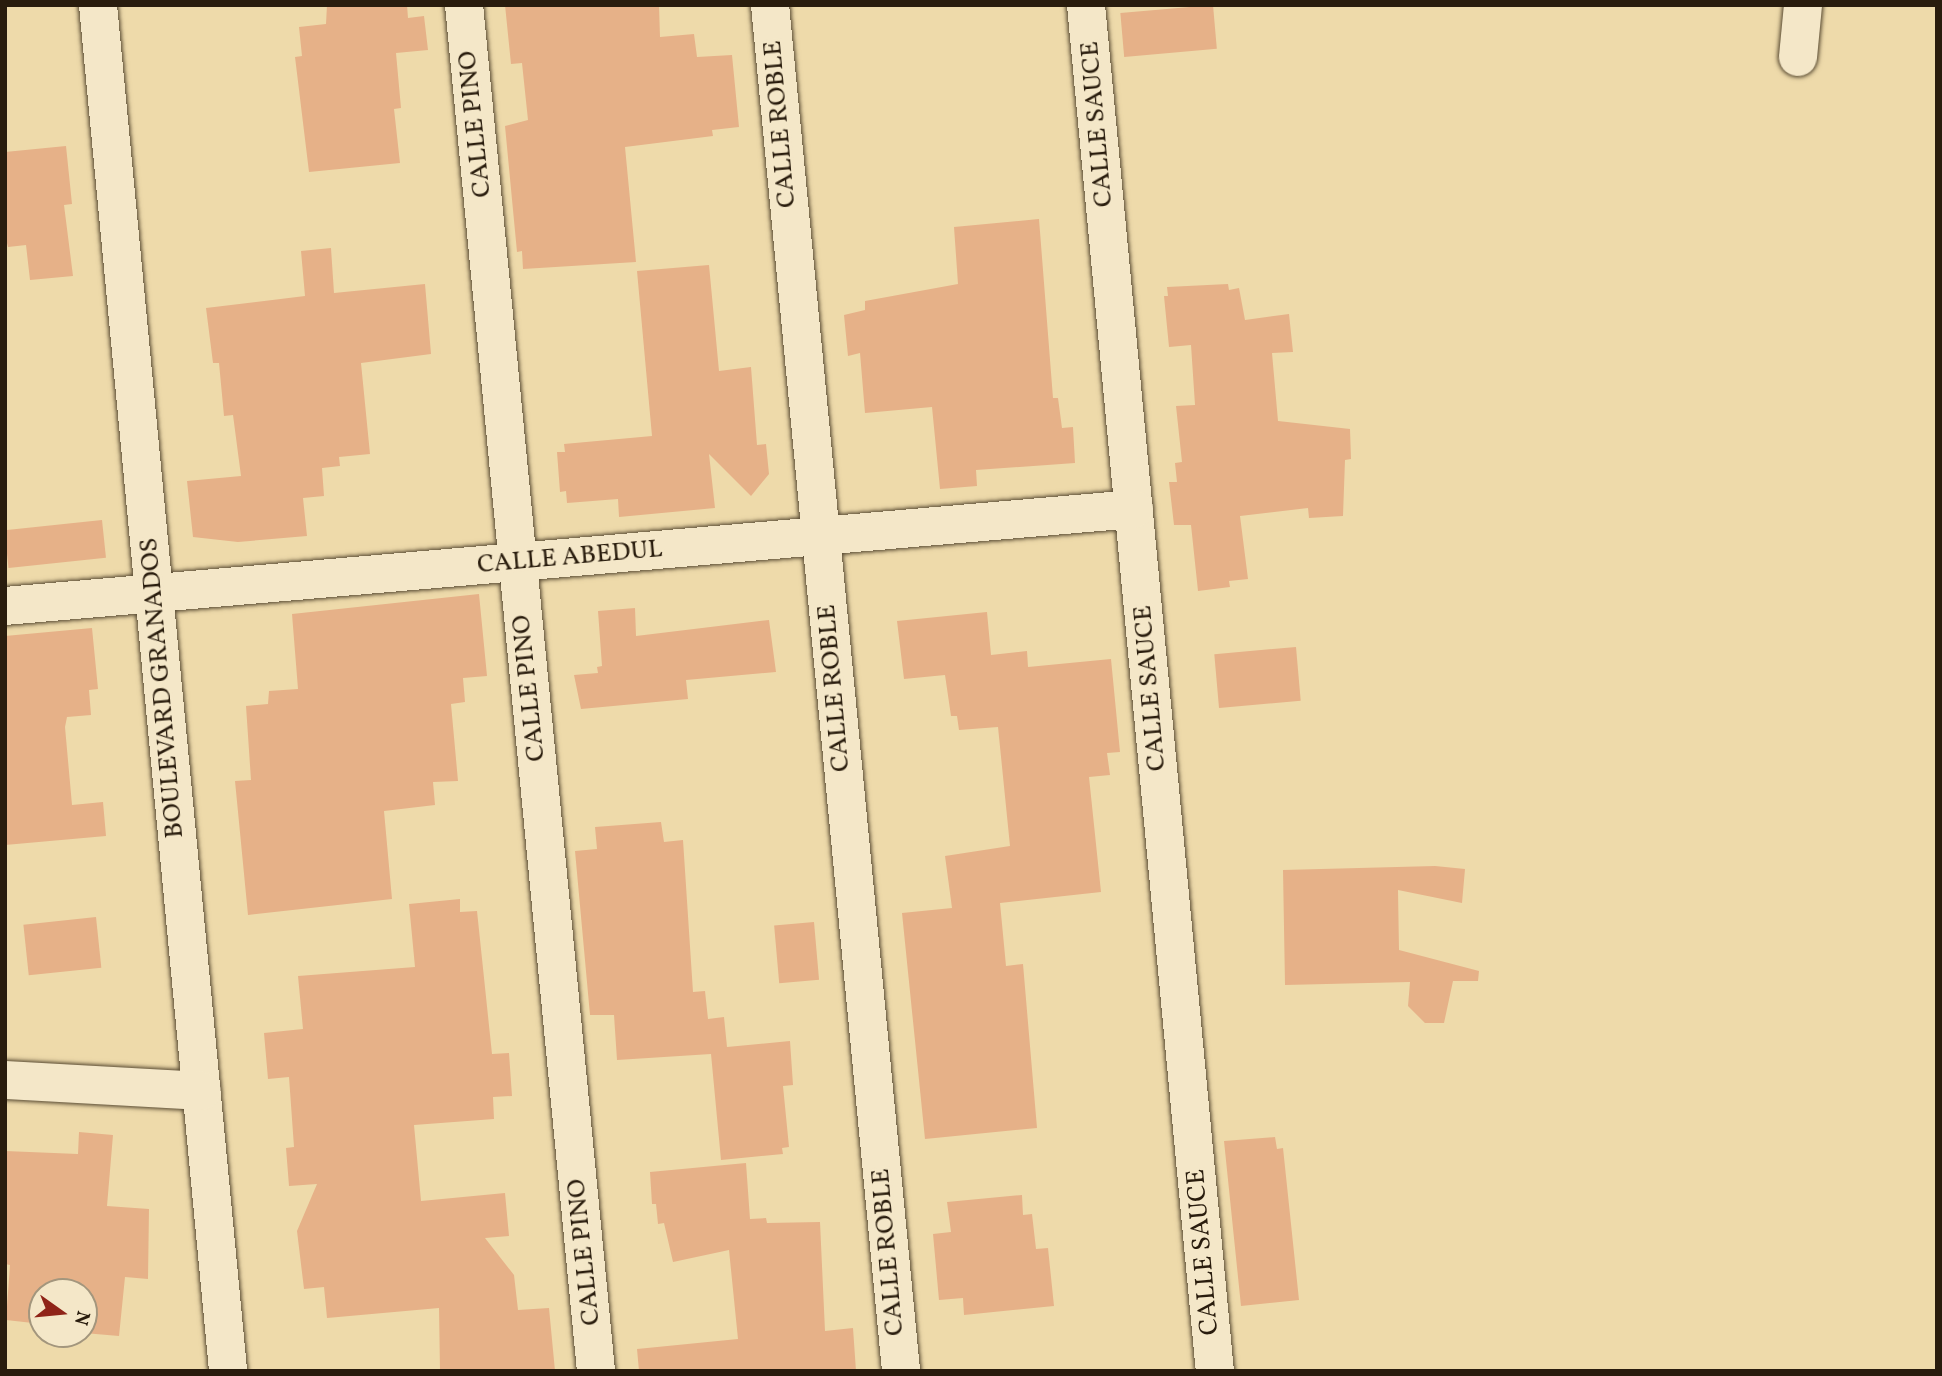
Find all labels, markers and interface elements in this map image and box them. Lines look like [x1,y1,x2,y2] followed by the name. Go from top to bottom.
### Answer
[758,39,804,209] street label: CALLE ROBLE
[1075,40,1121,208] street label: CALLE SAUCE
[453,49,499,199] street label: CALLE PINO
[476,534,664,582] street label: CALLE ABEDUL
[134,536,192,840] street label: BOULEVARD GRANADOS
[812,603,858,773] street label: CALLE ROBLE
[1128,604,1174,772] street label: CALLE SAUCE
[507,613,553,763] street label: CALLE PINO
[866,1167,912,1337] street label: CALLE ROBLE
[1181,1168,1227,1336] street label: CALLE SAUCE
[562,1177,608,1327] street label: CALLE PINO
[28,1278,98,1348] north arrow
[67,1308,96,1328] text: N

